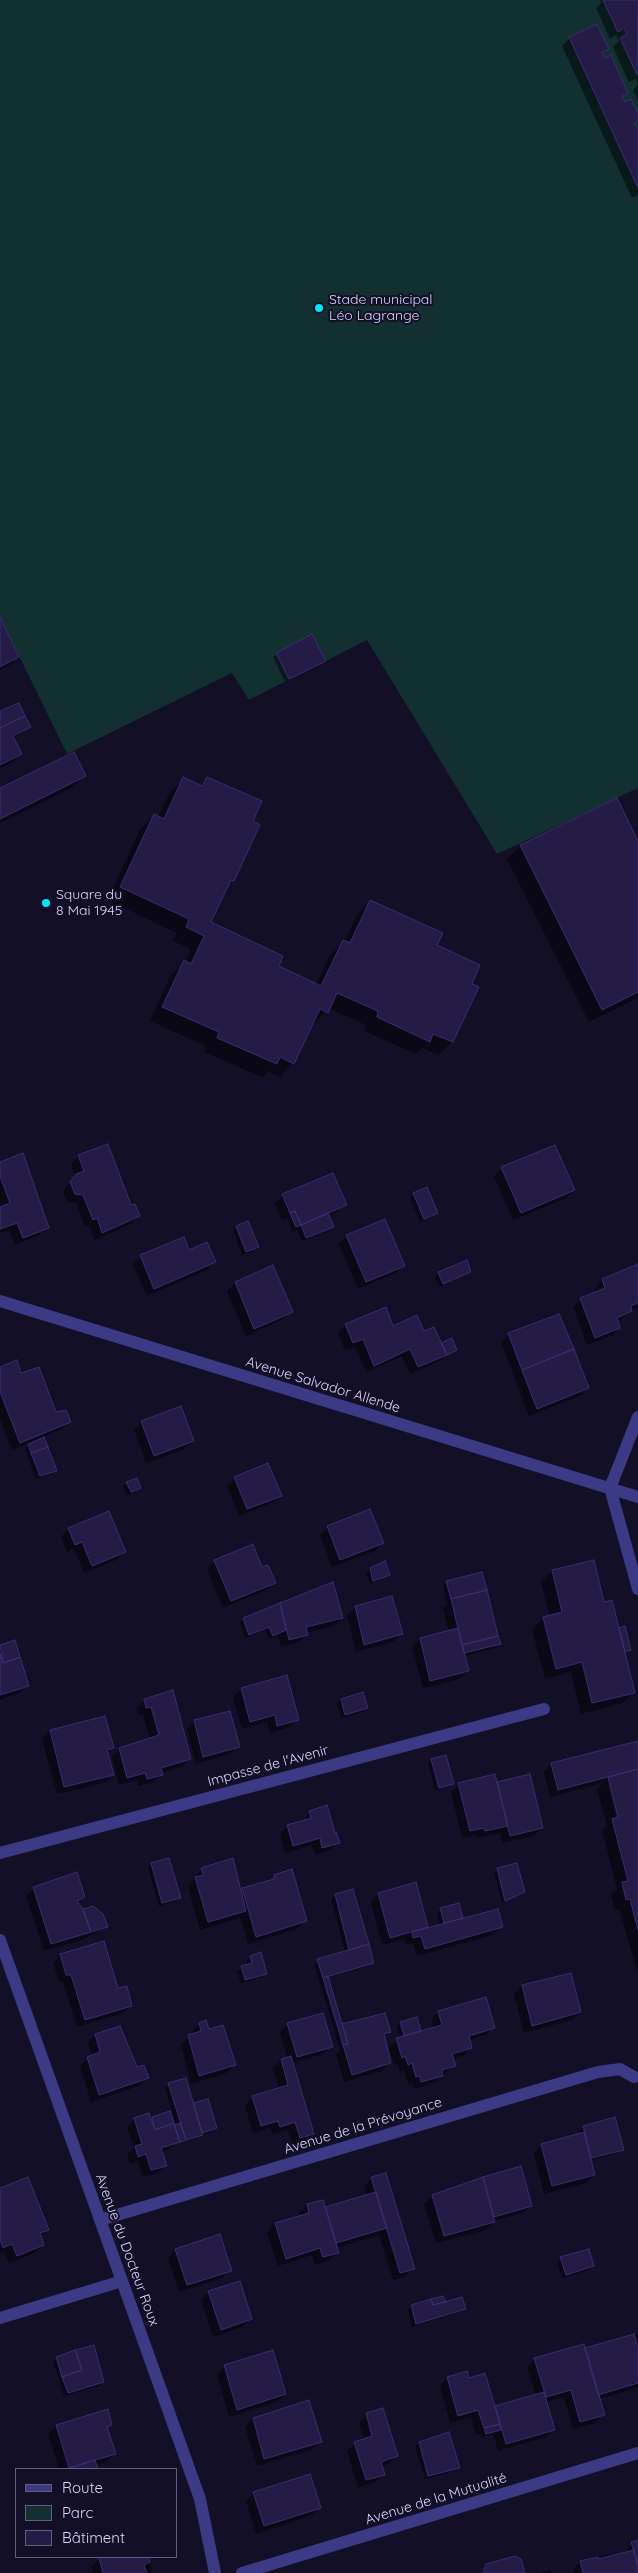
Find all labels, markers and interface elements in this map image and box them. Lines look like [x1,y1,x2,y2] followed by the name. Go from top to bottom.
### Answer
[329,292,433,324] place label: Stade municipal Léo Lagrange
[313,302,325,314] marker: Stade municipal Léo Lagrange
[56,887,122,920] place label: Square du 8 Mai 1945
[40,897,52,909] marker: Square du 8 Mai 1945
[244,1353,402,1417] street label: Avenue Salvador Allende
[206,1742,330,1790] street label: Impasse de l'Avenir
[282,2094,444,2158] street label: Avenue de la Prévoyance
[92,2172,162,2328] street label: Avenue du Docteur Roux
[15,2468,178,2558] legend
[363,2469,509,2529] street label: Avenue de la Mutualité
[62,2478,103,2497] text: Route
[62,2503,93,2522] text: Parc
[62,2528,125,2547] text: Bâtiment

